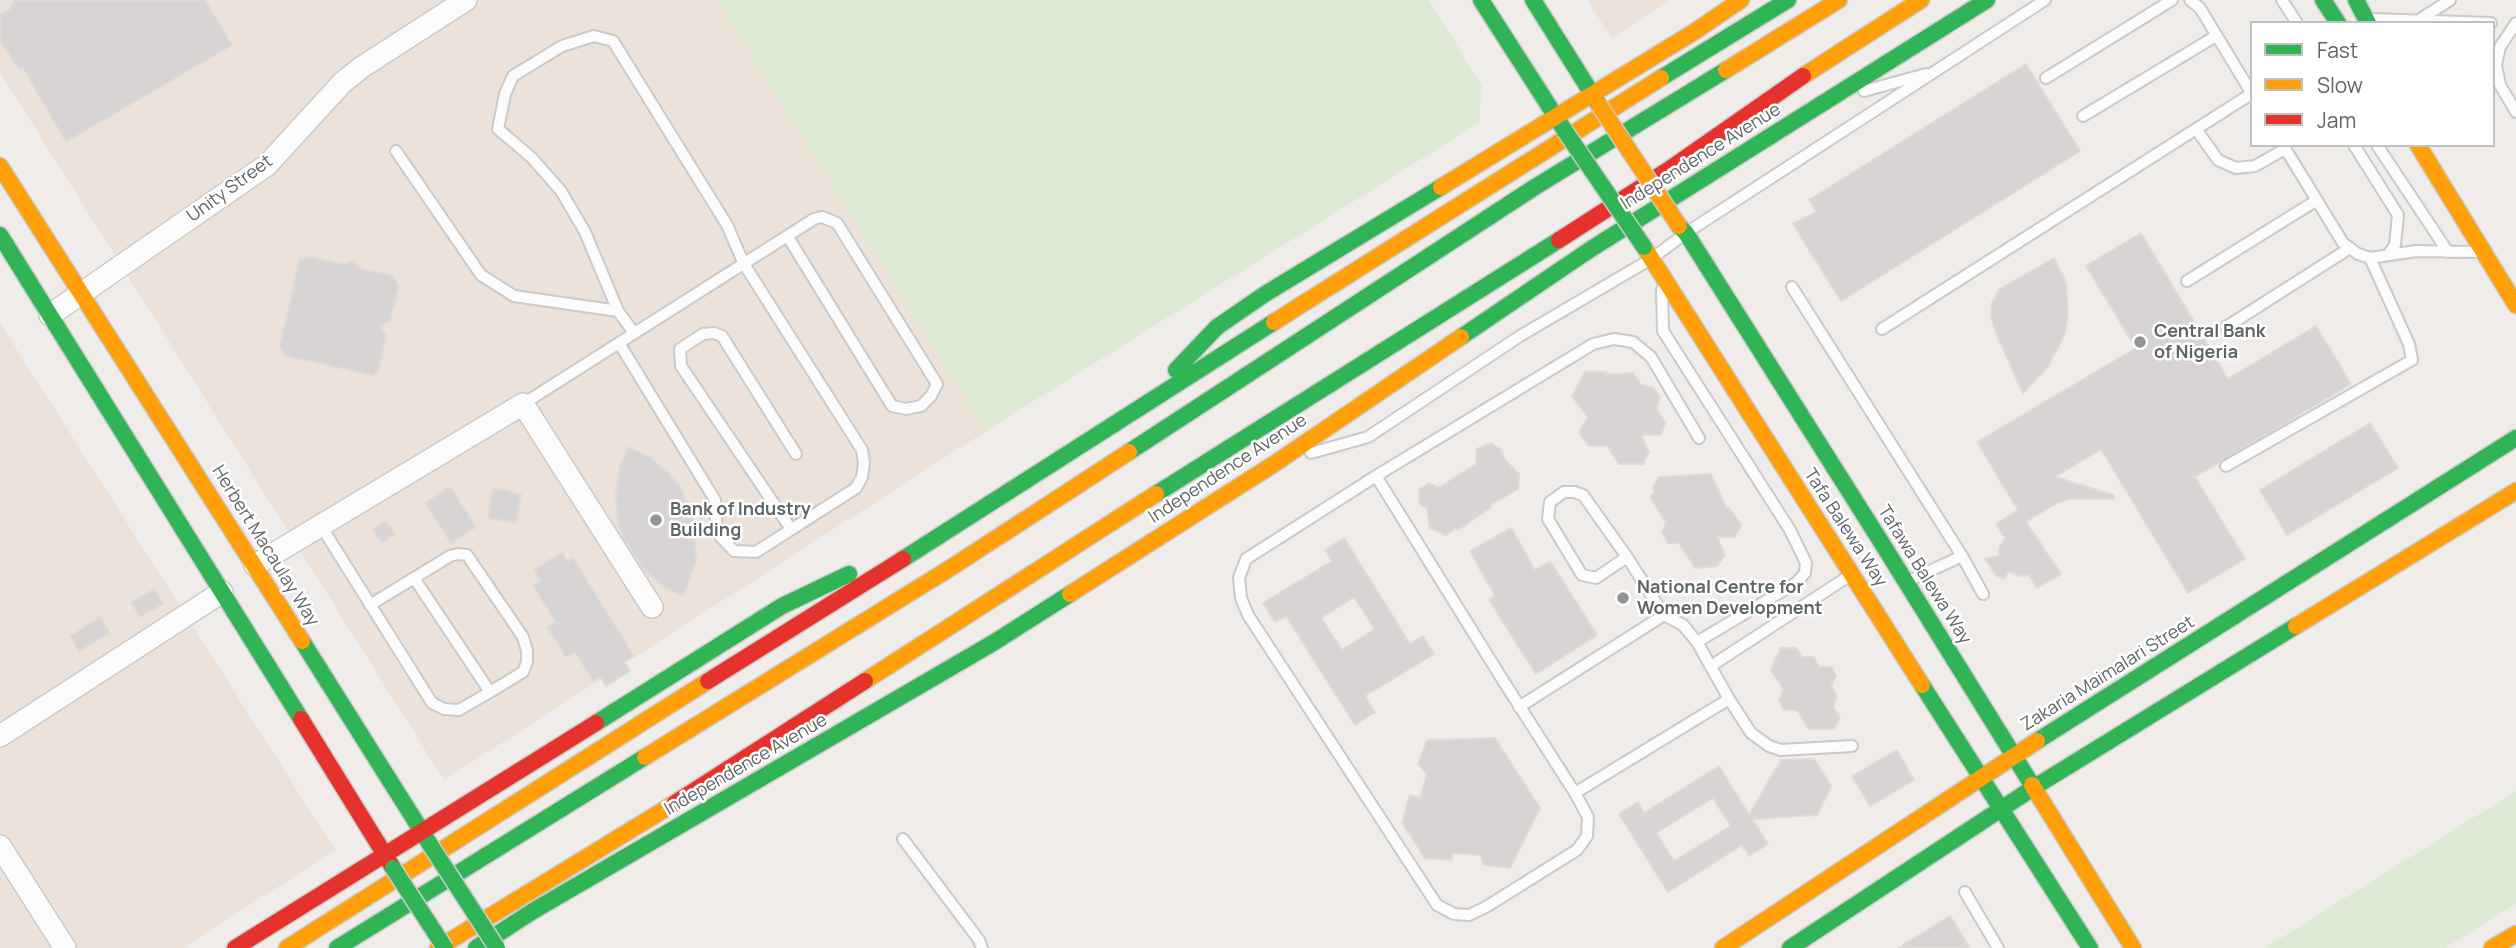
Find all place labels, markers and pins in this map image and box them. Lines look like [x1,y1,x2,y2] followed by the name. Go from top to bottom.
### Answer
[2154,321,2266,364] place label: Central Bank of Nigeria
[2132,334,2148,350] marker: Central Bank of Nigeria
[670,499,811,542] place label: Bank of Industry Building
[648,512,664,528] marker: Bank of Industry Building
[1637,577,1822,620] place label: National Centre for Women Development
[1615,590,1631,606] marker: National Centre for Women Development

